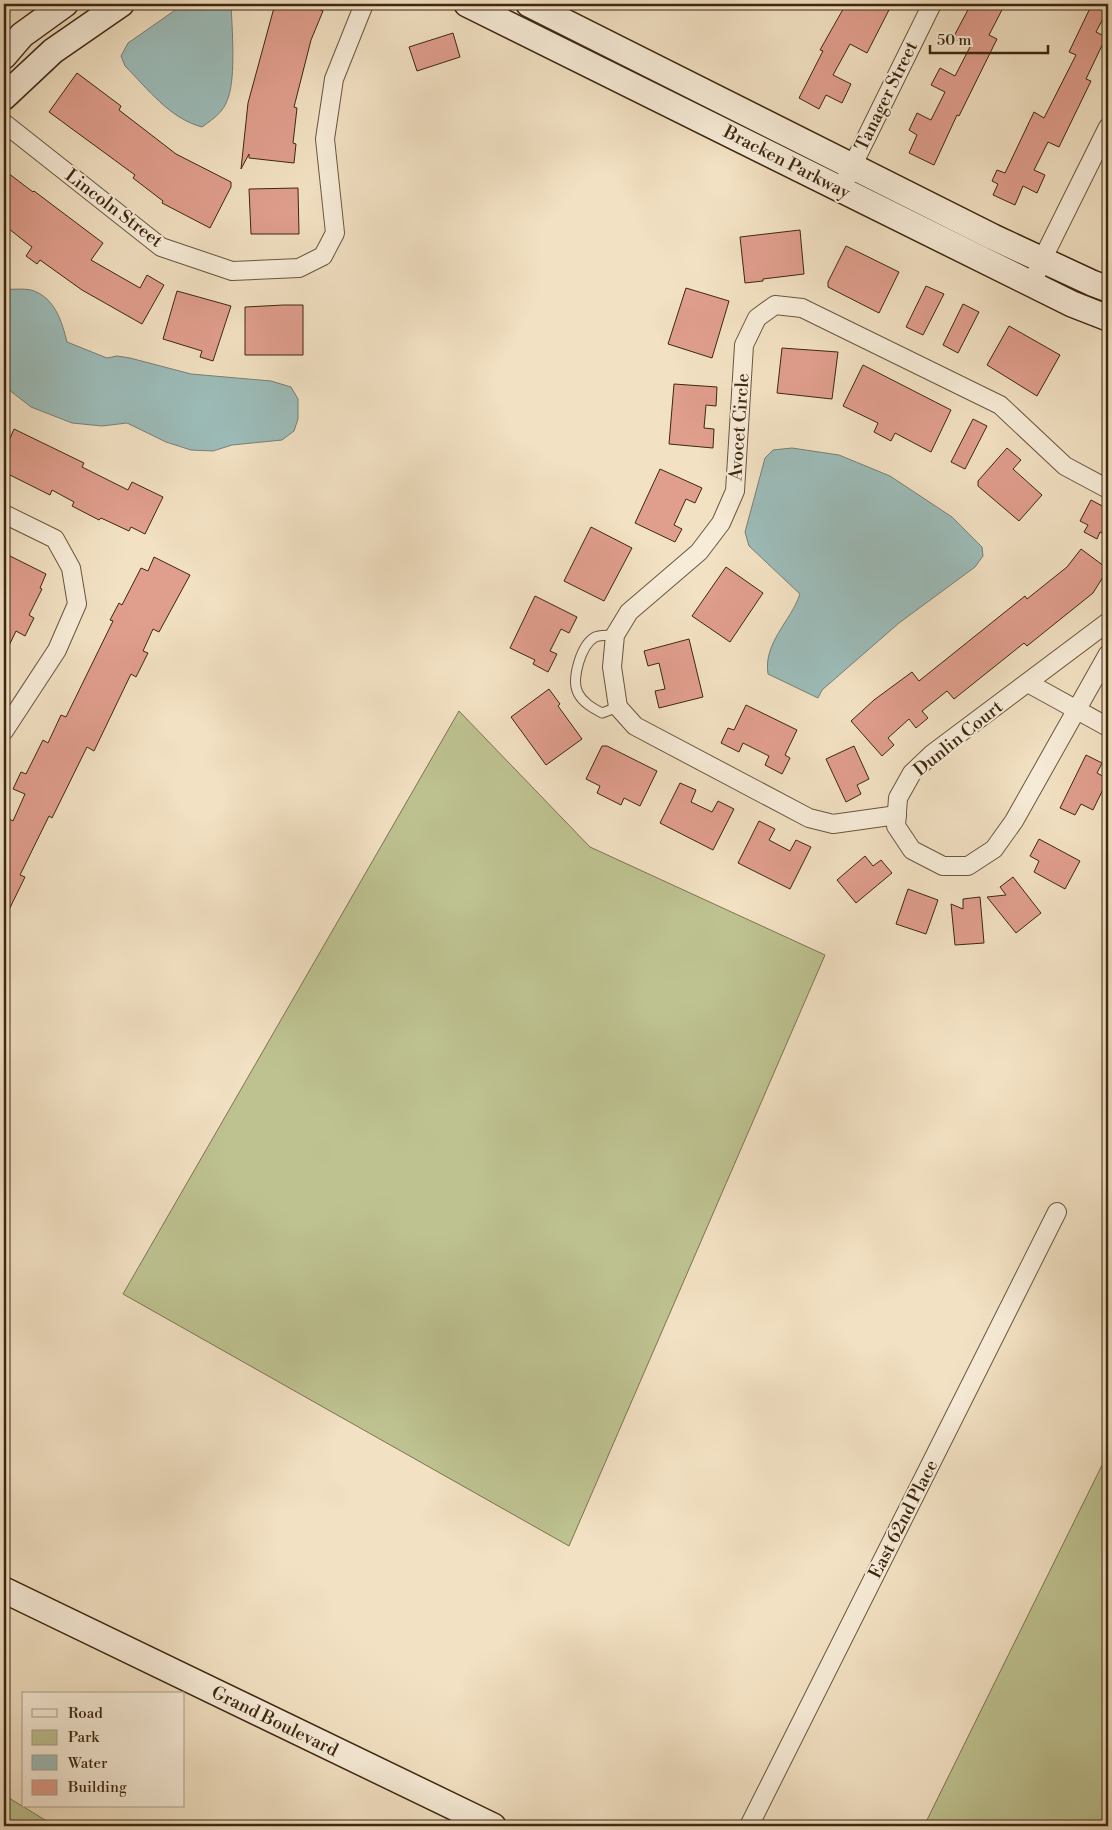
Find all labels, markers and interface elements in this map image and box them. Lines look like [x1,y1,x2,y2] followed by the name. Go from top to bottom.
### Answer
[930,22,1047,54] scale bar
[937,31,971,50] text: 50 m
[850,37,923,155] street label: Tanager Street
[719,120,854,204] street label: Bracken Parkway
[60,164,168,253] street label: Lincoln Street
[724,373,755,483] street label: Avocet Circle
[909,695,1008,781] street label: Dunlin Court
[864,1456,943,1583] street label: East 62nd Place
[208,1681,343,1762] street label: Grand Boulevard
[22,1692,185,1808] legend
[68,1704,103,1723] text: Road
[68,1728,100,1747] text: Park
[67,1754,108,1773] text: Water
[67,1778,127,1797] text: Building

